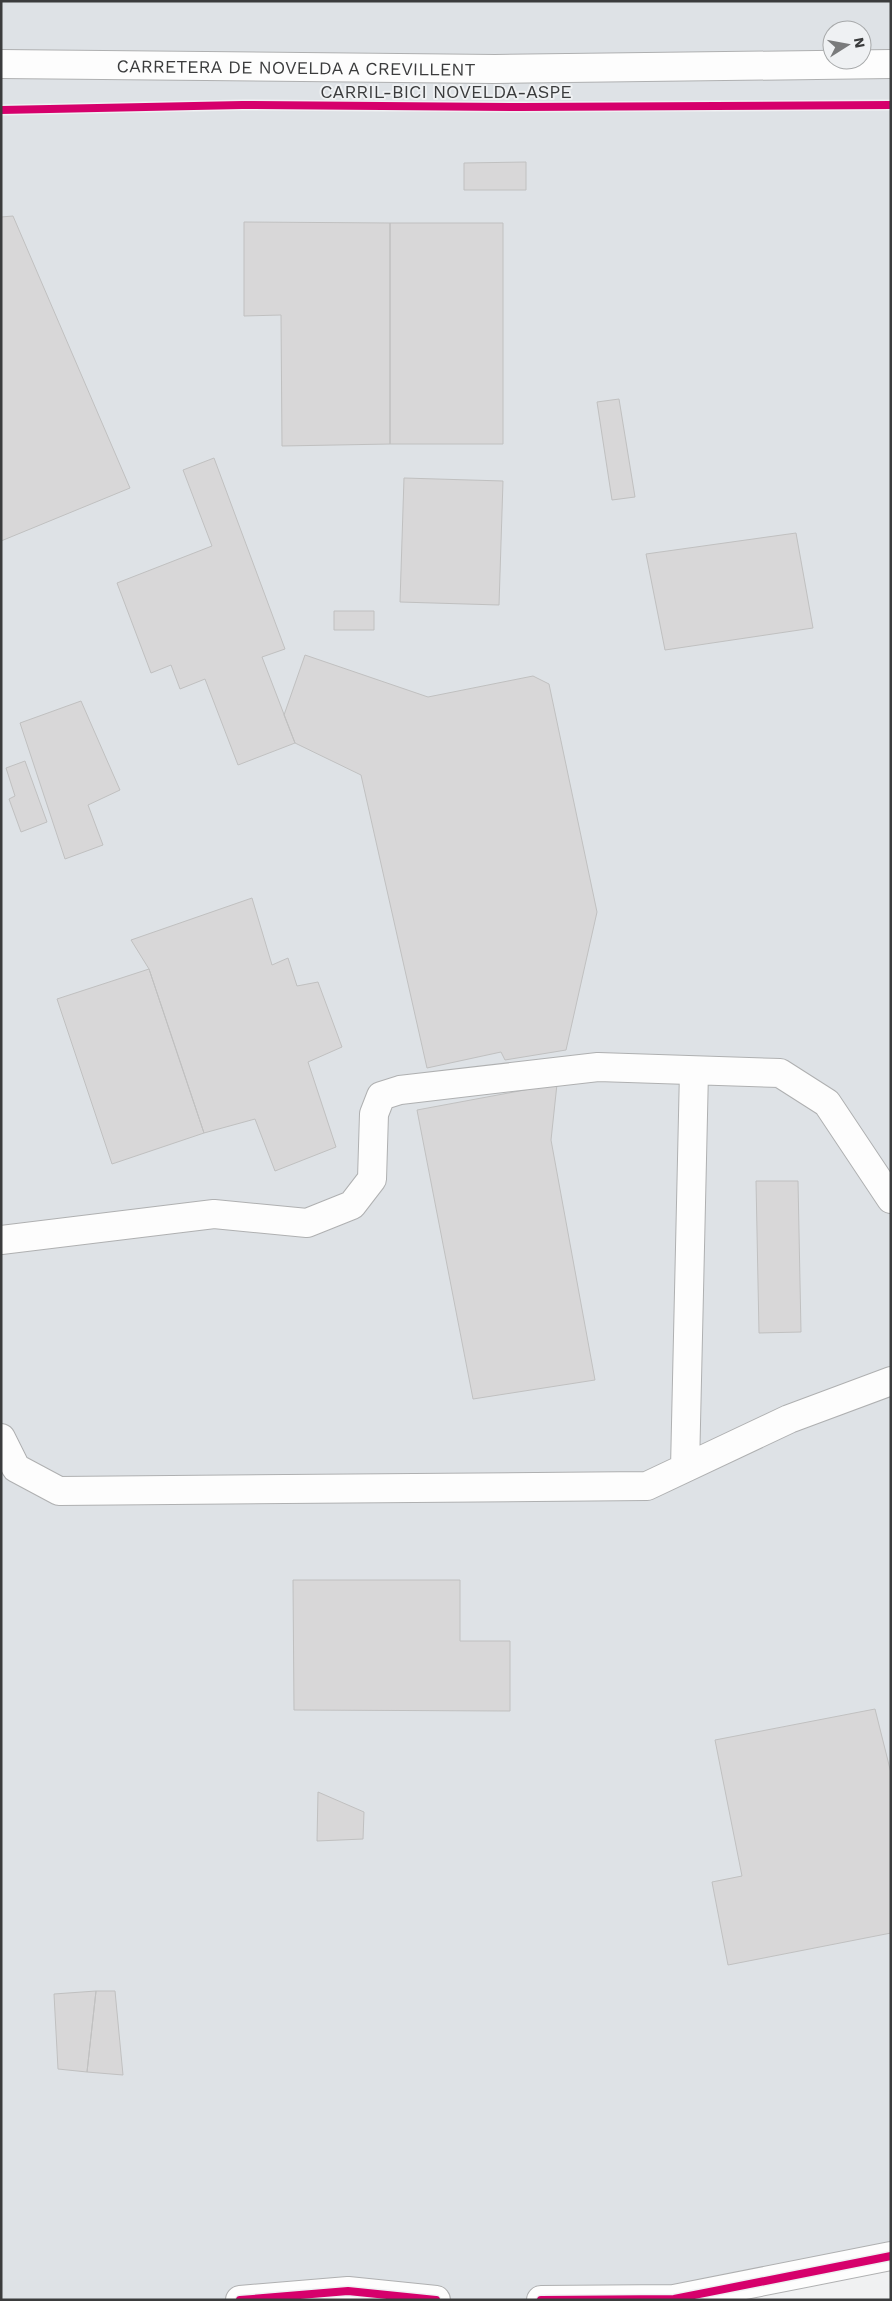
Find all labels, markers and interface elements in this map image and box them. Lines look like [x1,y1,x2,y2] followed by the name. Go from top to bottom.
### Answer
[822,20,872,70] north arrow
[851,36,869,49] text: N
[117,55,476,79] street label: CARRETERA DE NOVELDA A CREVILLENT
[320,81,572,102] street label: CARRIL-BICI NOVELDA-ASPE

